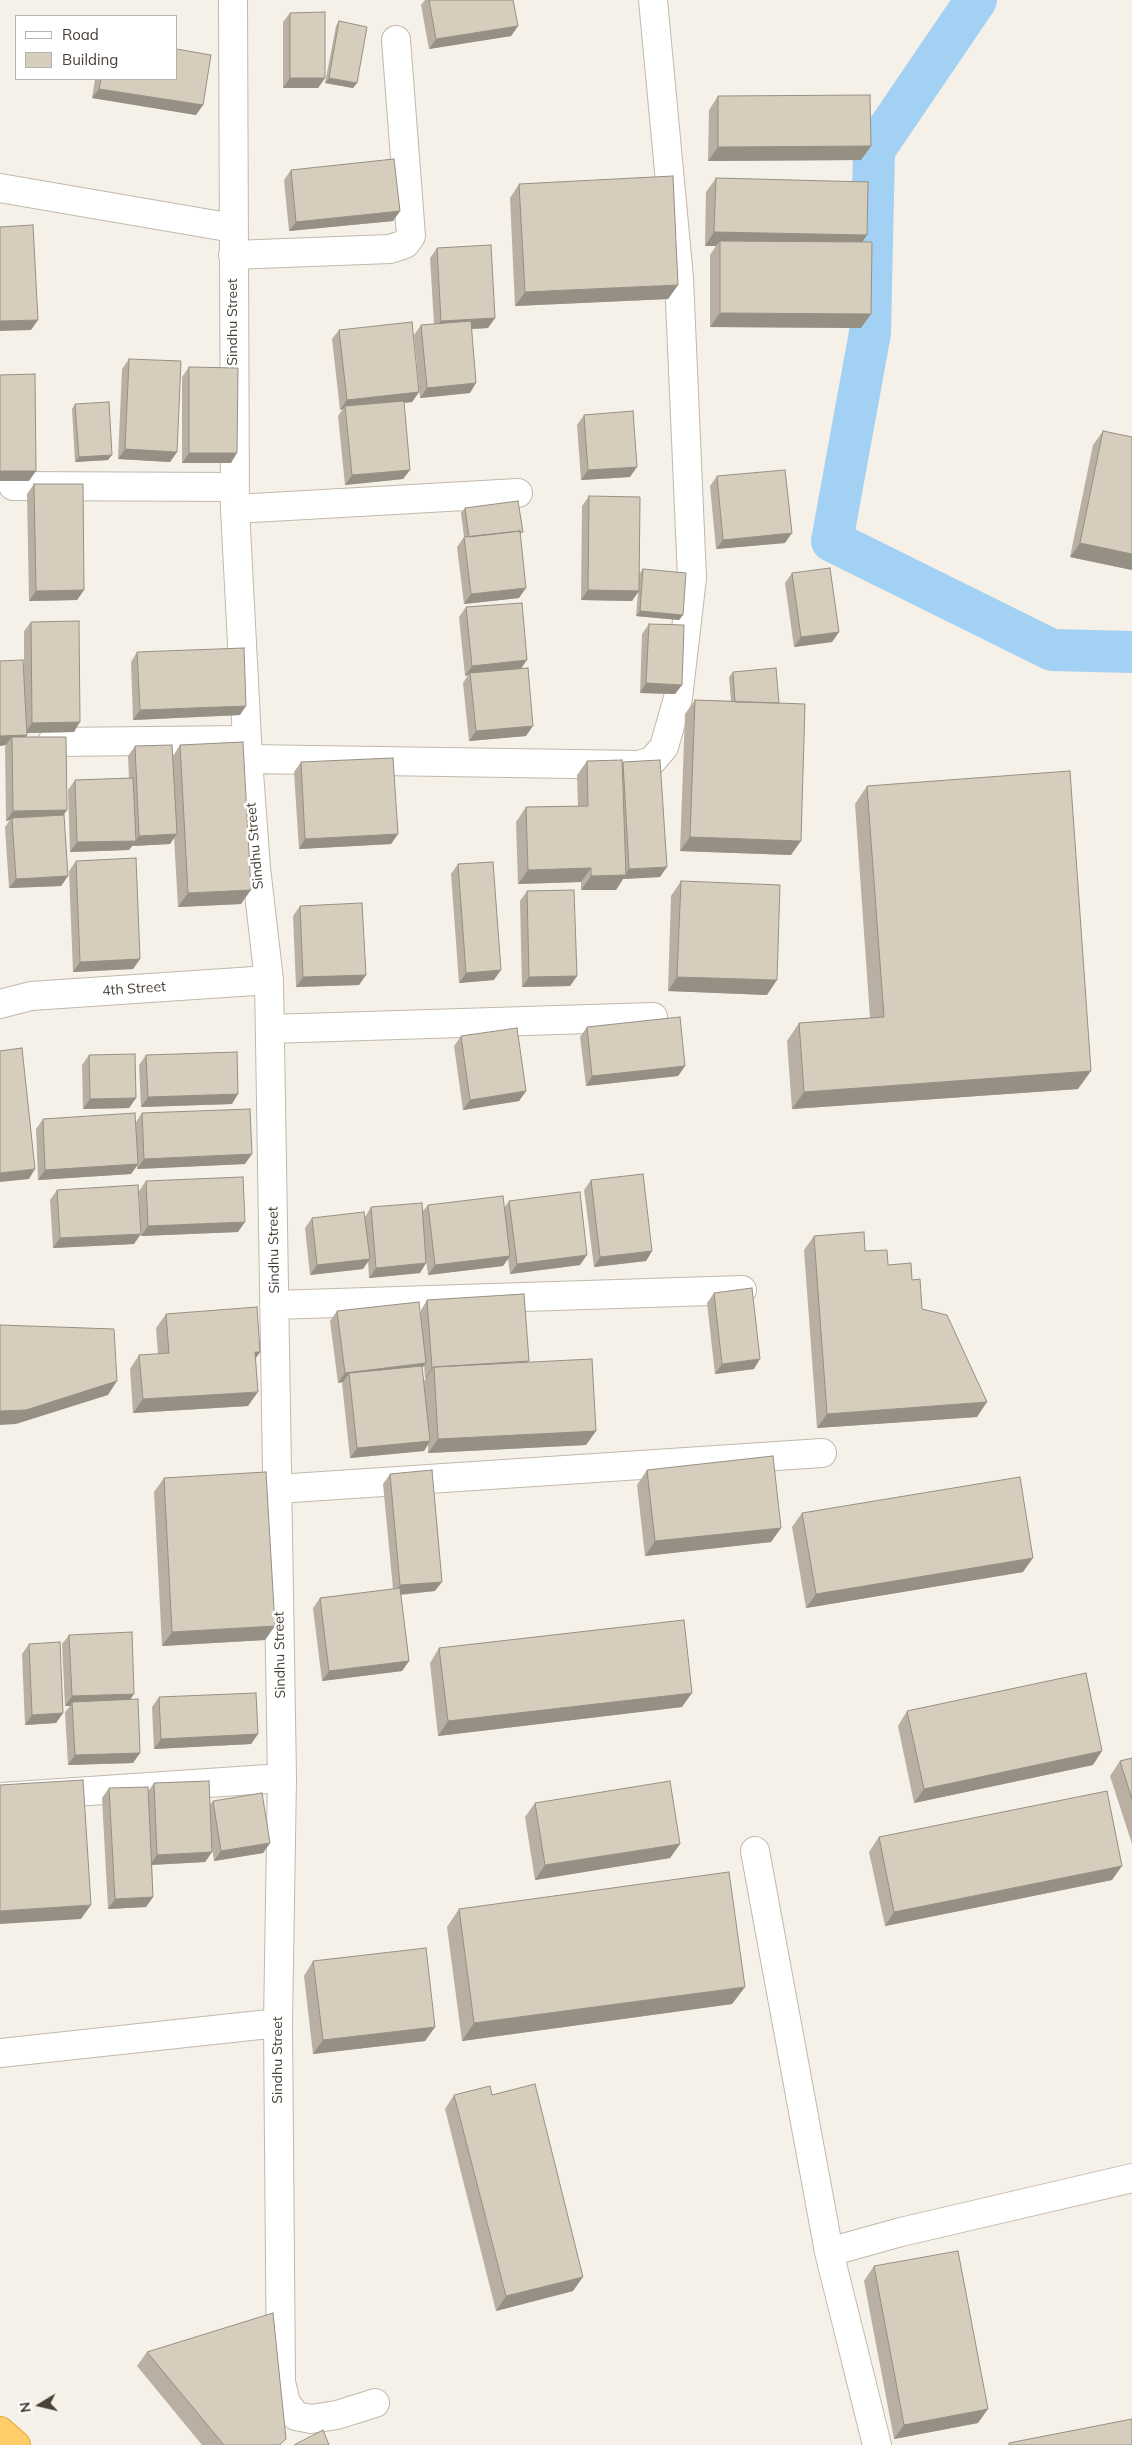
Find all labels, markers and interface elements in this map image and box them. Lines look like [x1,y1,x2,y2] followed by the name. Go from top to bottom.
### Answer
[15,15,178,80] legend
[62,25,99,44] text: Road
[62,50,118,69] text: Building
[225,278,241,366] street label: Sindhu Street
[243,802,267,890] street label: Sindhu Street
[102,978,166,1000] street label: 4th Street
[265,1206,283,1294] street label: Sindhu Street
[271,1611,289,1699] street label: Sindhu Street
[270,2016,286,2104] street label: Sindhu Street
[15,2380,65,2430] north arrow
[15,2401,35,2414] text: N

